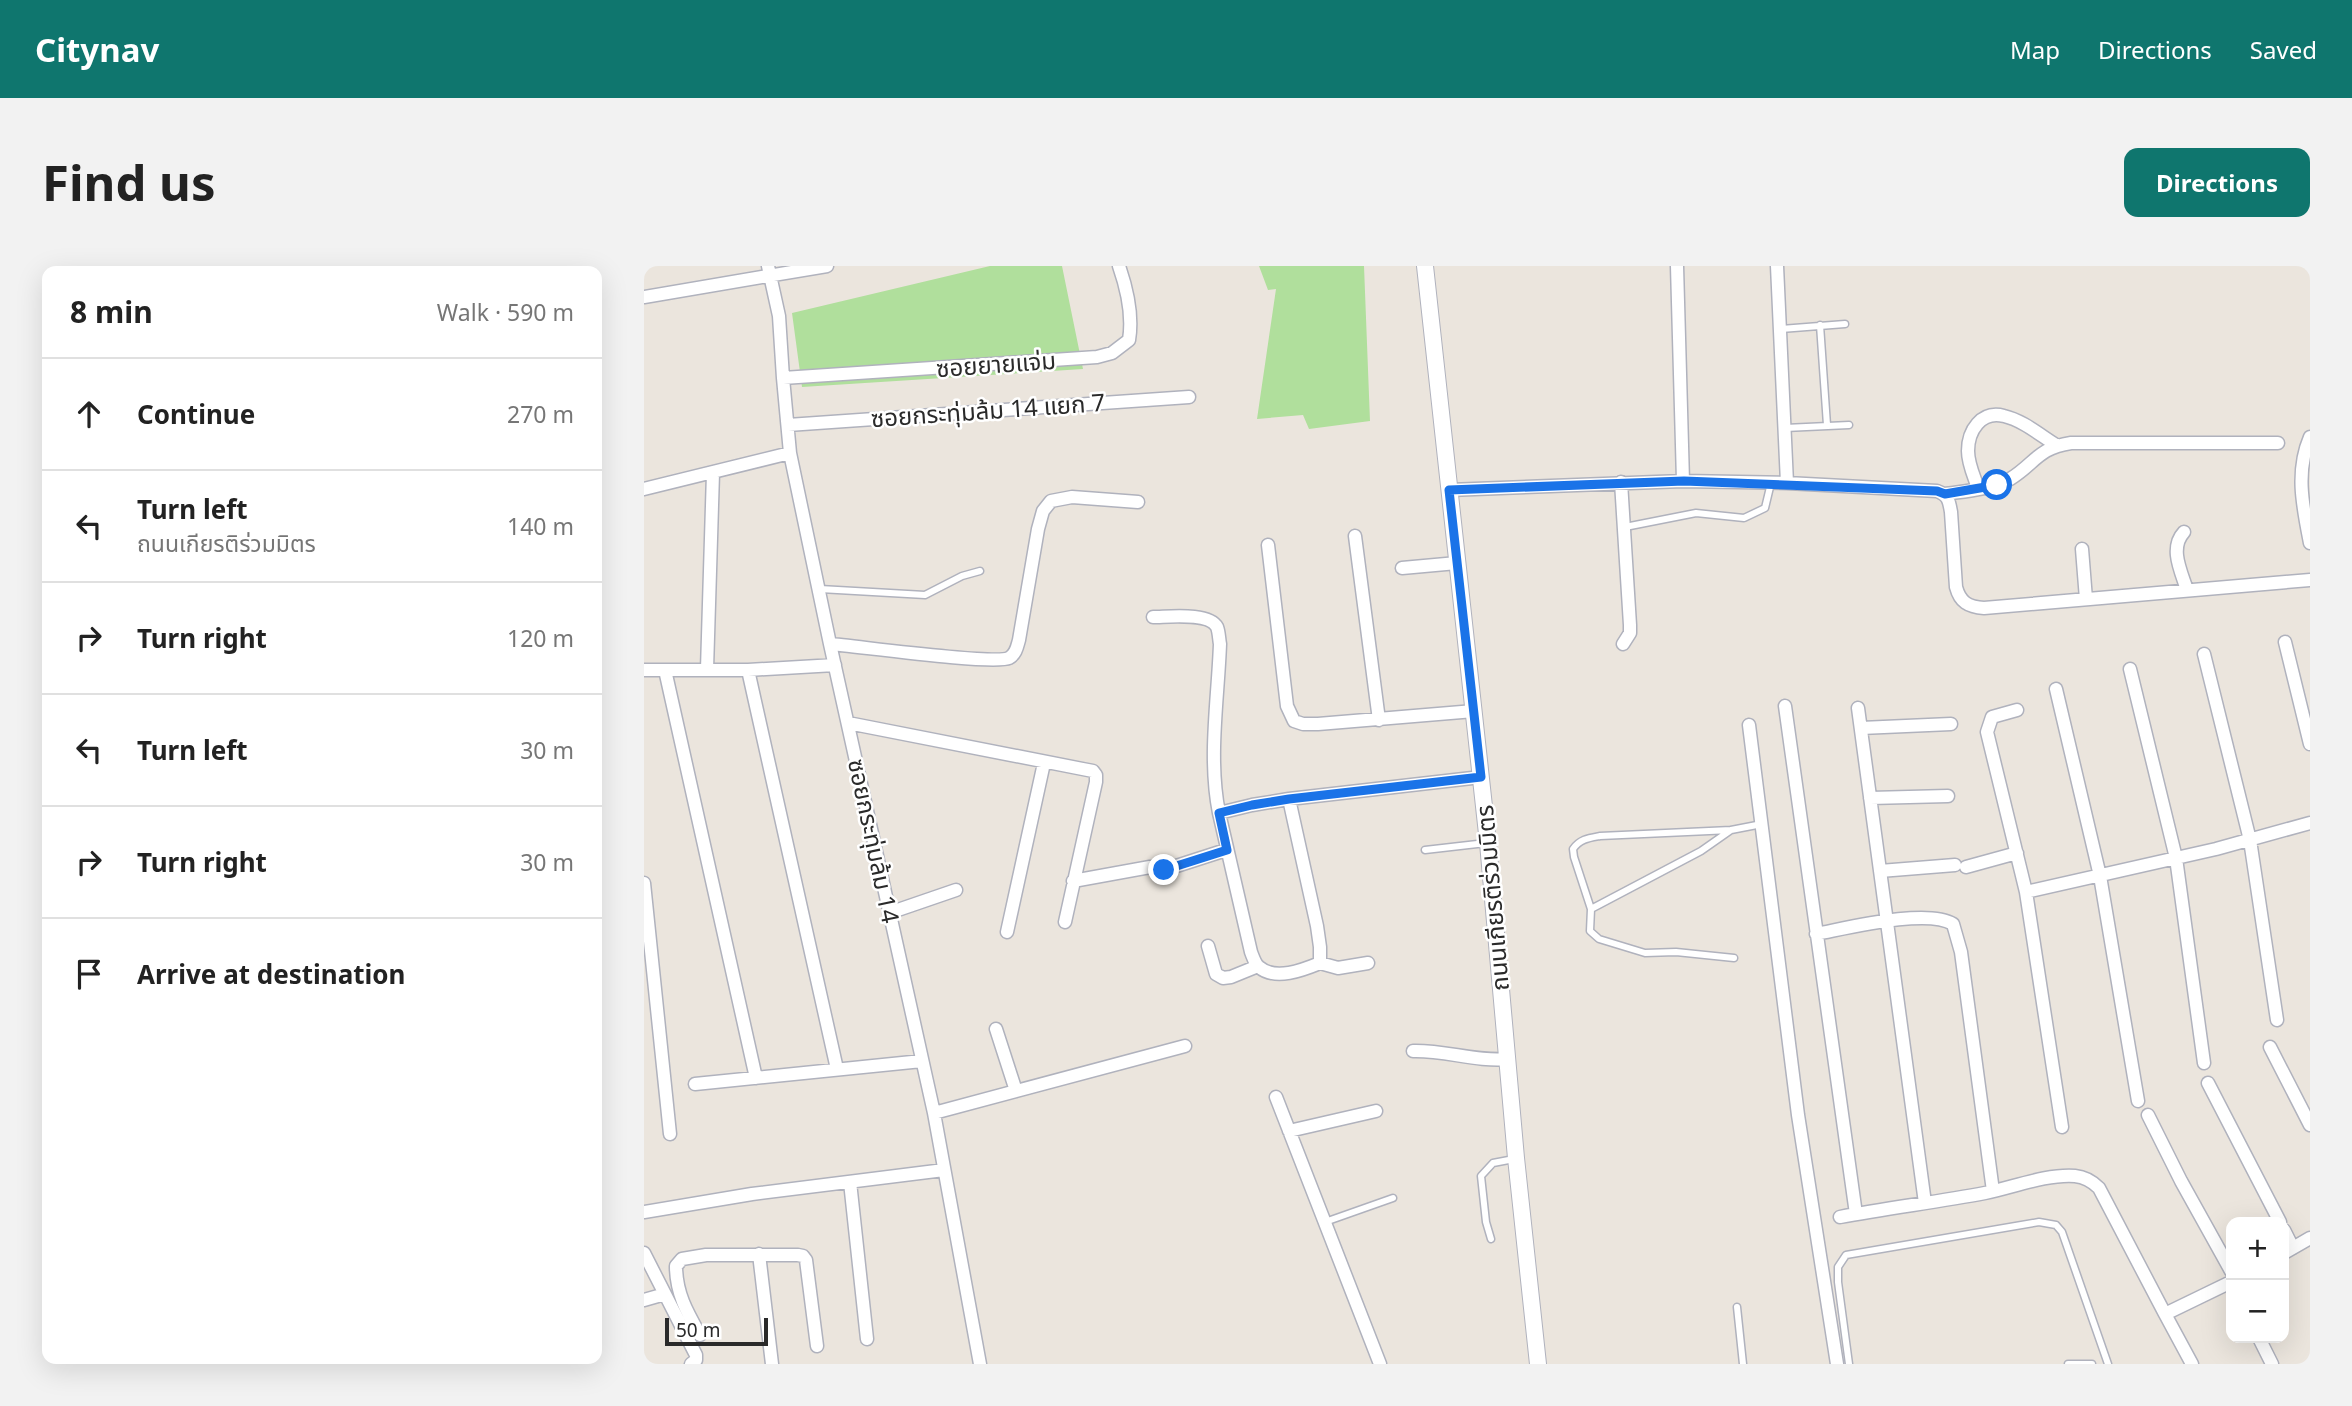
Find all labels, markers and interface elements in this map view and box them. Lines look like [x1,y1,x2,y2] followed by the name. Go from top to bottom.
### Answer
[35,27,159,72] text: Citynav
[2010,33,2060,66] text: Map
[2098,33,2212,66] text: Directions
[2250,33,2317,66] text: Saved
[2124,148,2310,217] button: Directions
[42,149,216,215] text: Find us
[70,291,153,332] text: 8 min
[437,296,574,328] text: Walk · 590 m
[935,343,1057,384] street label: ซอยยายแจ่ม
[870,385,1106,434] street label: ซอยกระทุ่มล้ม 14 แยก 7
[70,395,108,433] icon: ahead
[137,396,255,432] text: Continue
[507,398,574,430] text: 270 m
[1981,469,2012,500] route start
[137,491,248,527] text: Turn left
[70,507,108,545] icon: left
[507,510,574,542] text: 140 m
[137,527,316,559] text: ถนนเกียรติร่วมมิตร
[70,619,108,657] icon: right
[137,620,267,656] text: Turn right
[507,622,574,654] text: 120 m
[70,731,108,769] icon: left
[137,732,248,768] text: Turn left
[520,734,574,766] text: 30 m
[841,756,908,926] street label: ซอยกระทุ่มล้ม 14
[1467,804,1516,992] street label: ถนนเกียรติร่วมมิตร
[70,843,108,881] icon: right
[137,844,267,880] text: Turn right
[520,846,574,878] text: 30 m
[1148,854,1179,885] route end
[70,955,108,993] icon: arrive
[137,956,406,992] text: Arrive at destination
[2226,1217,2289,1343] map controls
[2226,1217,2289,1280] button: +
[2226,1280,2289,1343] button: −
[665,1315,768,1347] scale bar
[676,1317,720,1343] text: 50 m

